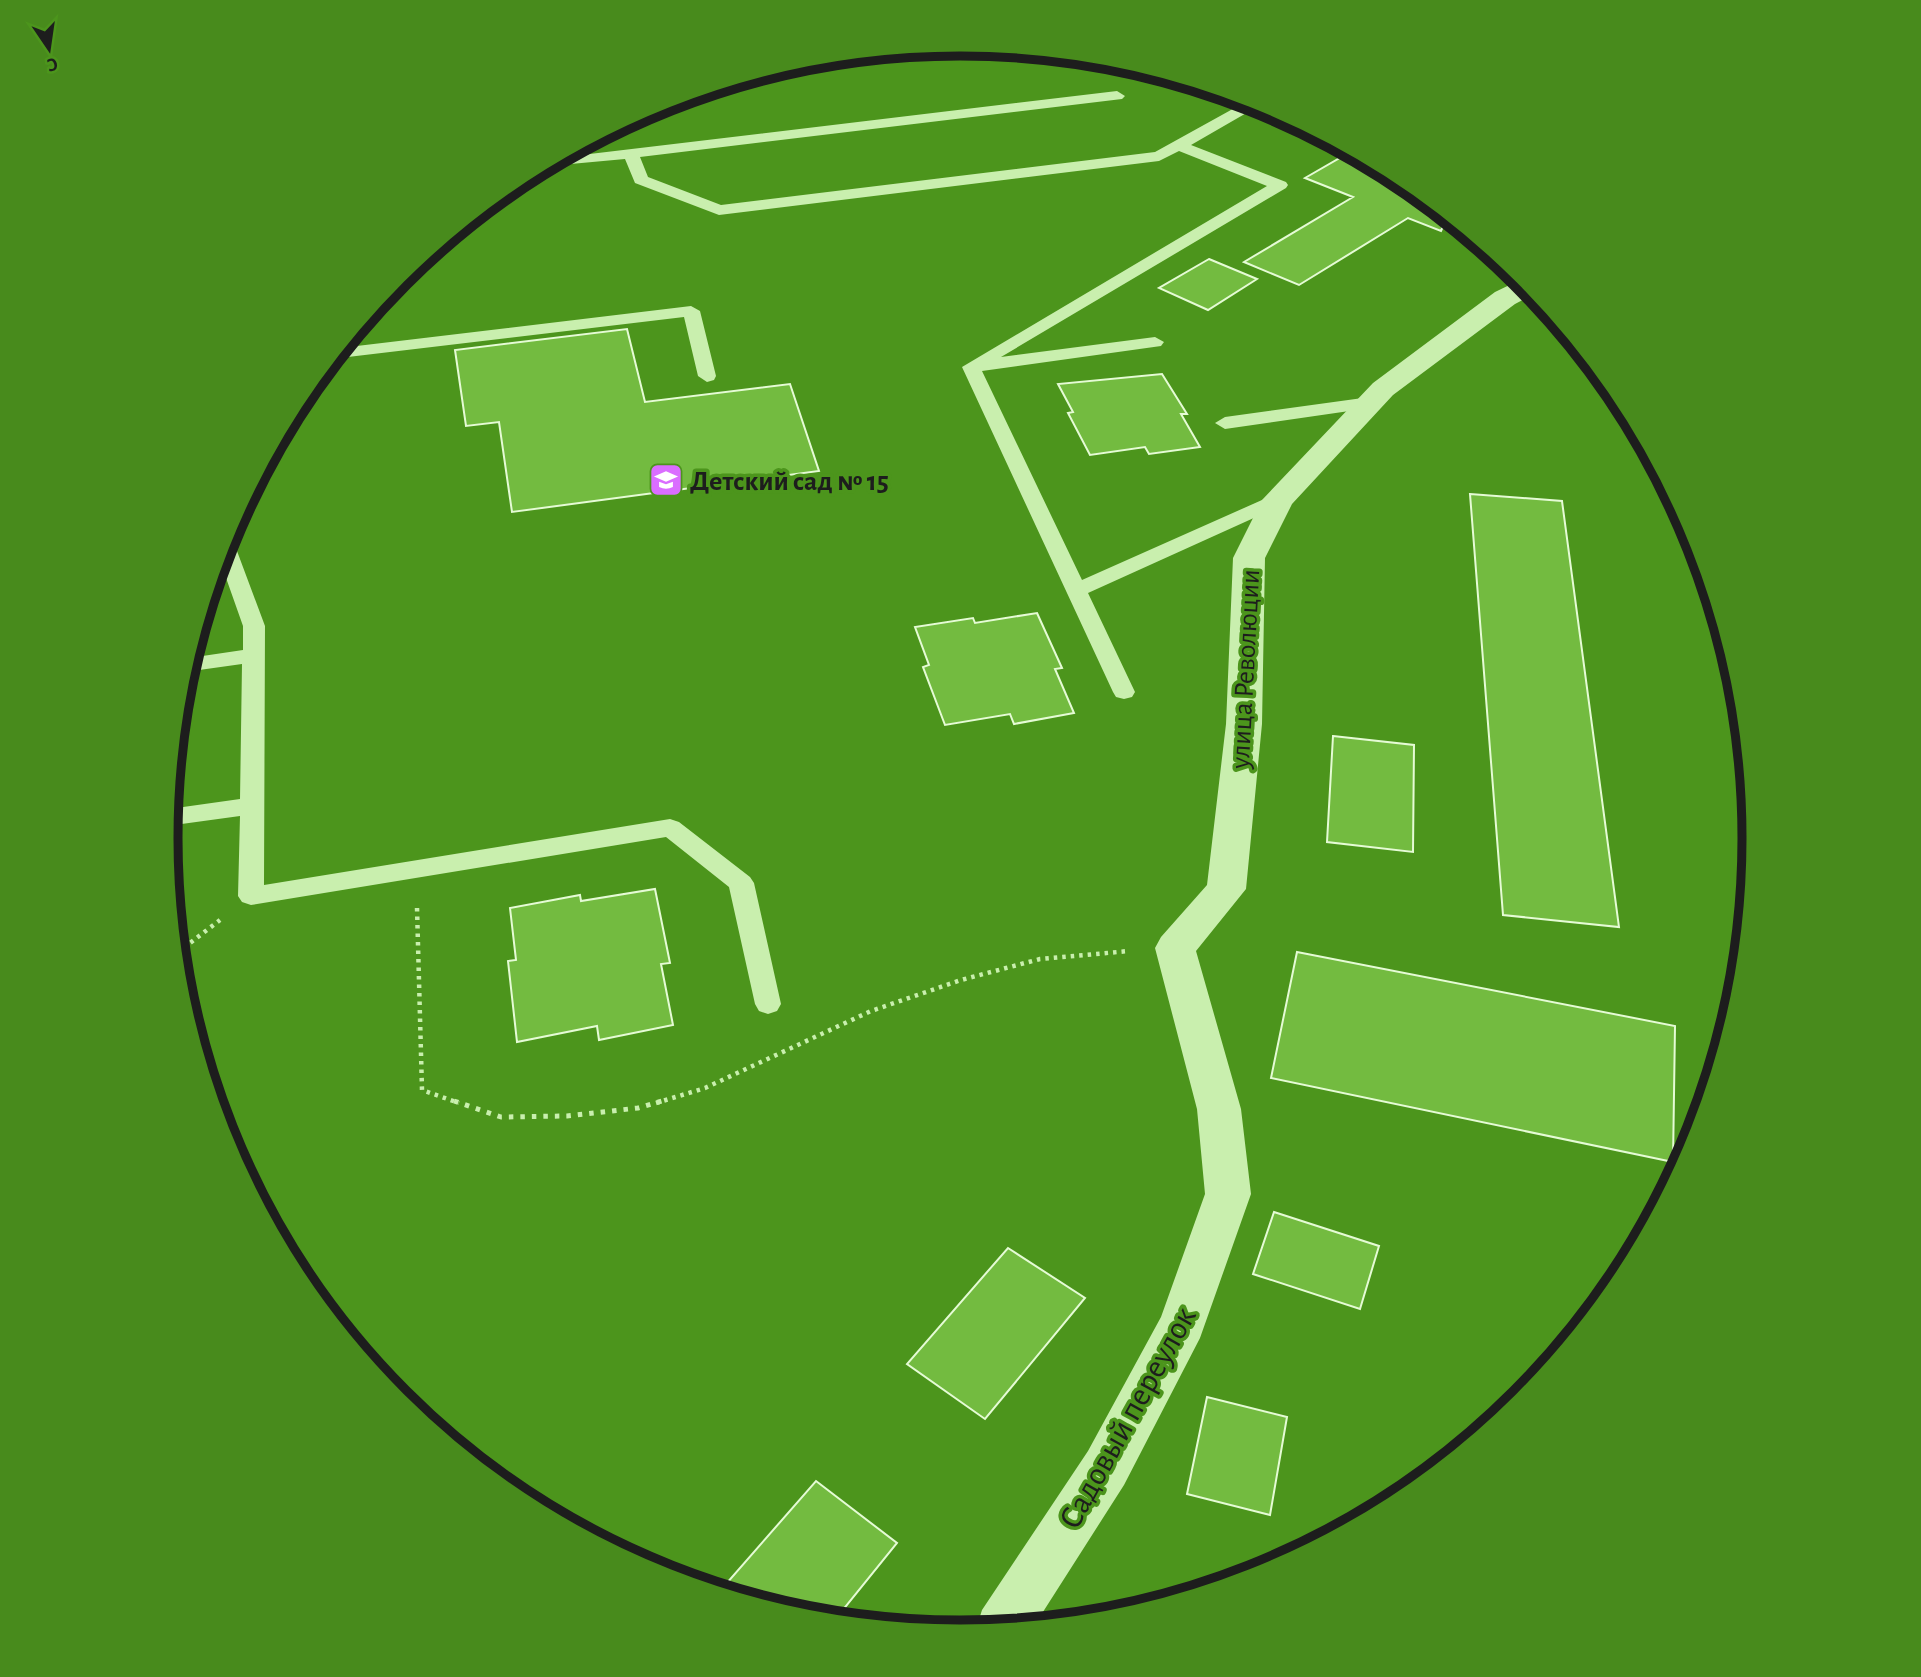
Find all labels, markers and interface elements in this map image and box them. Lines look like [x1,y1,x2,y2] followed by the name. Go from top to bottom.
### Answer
[14,14,84,84] north arrow
[45,54,60,75] text: С
[647,461,685,499] school or university icon: Детский сад № 15
[690,468,889,496] place label: Детский сад № 15
[1227,569,1265,771] street label: улица Революции
[1054,1302,1203,1535] street label: Садовый переулок

